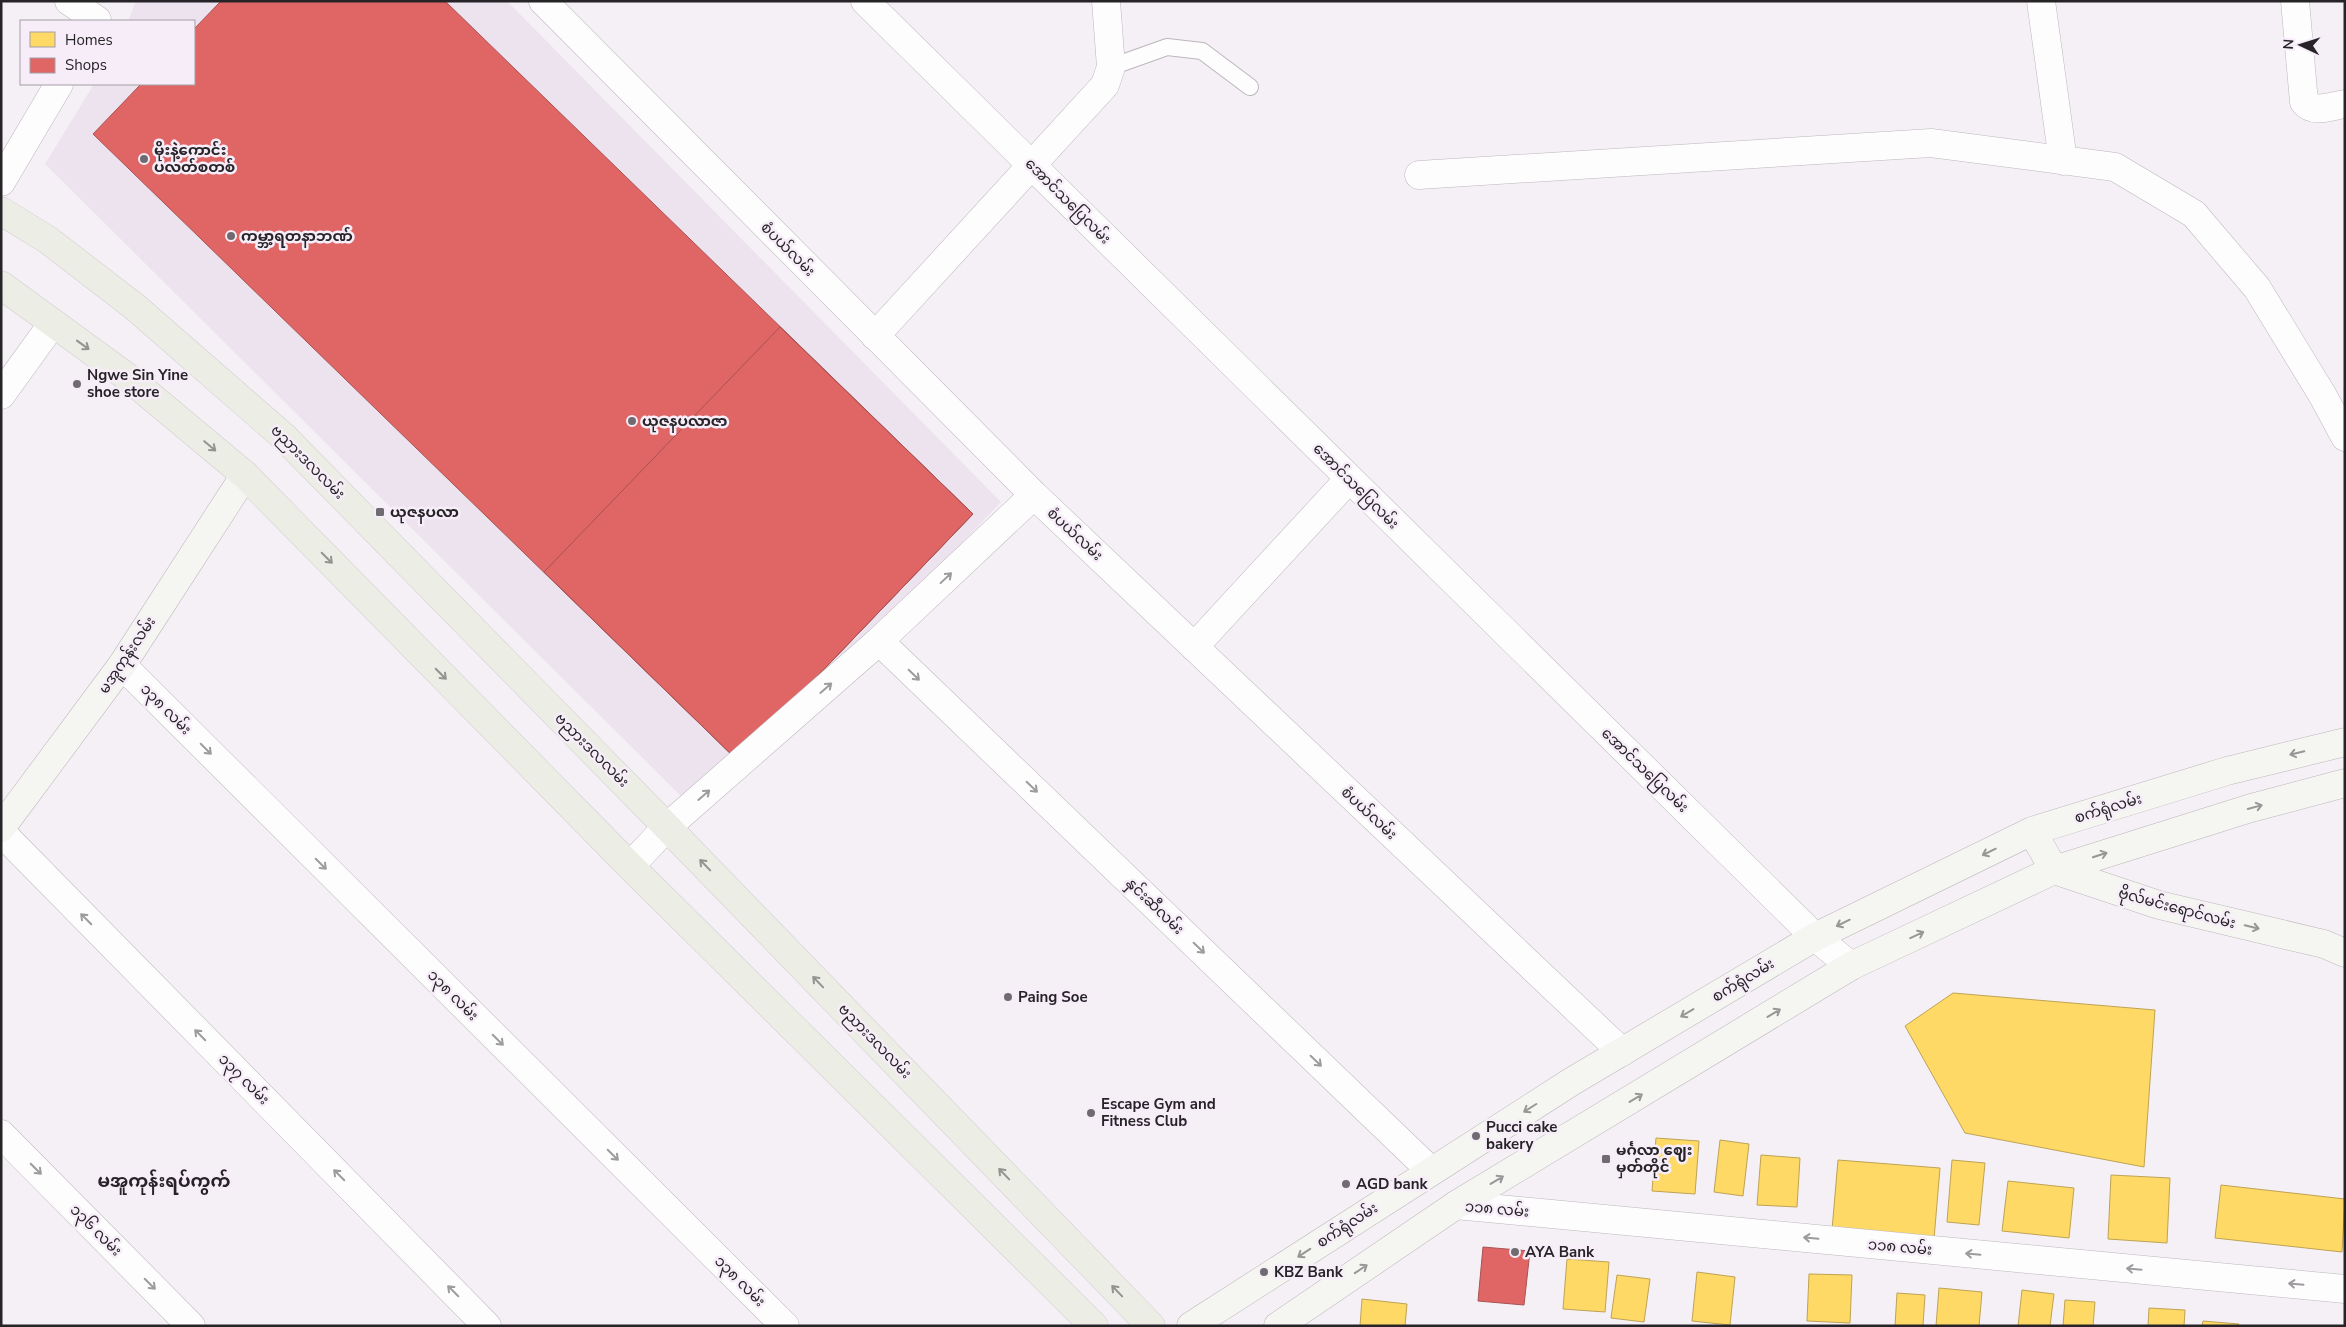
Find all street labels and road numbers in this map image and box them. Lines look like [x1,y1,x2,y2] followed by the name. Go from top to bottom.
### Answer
[1019,154,1115,250] street label: အောင်သပြေလမ်း
[756,217,820,281] street label: စံပယ်လမ်း
[265,420,350,505] street label: ဗညားဒလလမ်း
[1307,439,1403,535] street label: အောင်သပြေလမ်း
[1043,503,1107,565] street label: စံပယ်လမ်း
[94,613,162,699] street label: မအူကုန်းလမ်း
[135,679,196,740] street label: ၁၃၈ လမ်း
[549,708,634,793] street label: ဗညားဒလလမ်း
[1596,723,1693,818] street label: အောင်သပြေလမ်း
[1337,782,1401,844] street label: စံပယ်လမ်း
[2072,788,2145,830] street label: စက်ရုံလမ်း
[1120,873,1188,940] street label: နှင်းဆီလမ်း
[2116,883,2238,935] street label: ဗိုလ်မင်းရောင်လမ်း
[1708,954,1779,1008] street label: စက်ရုံလမ်း
[422,965,483,1026] street label: ၁၃၈ လမ်း
[832,999,916,1084] street label: ဗညားဒလလမ်း
[213,1049,274,1110] street label: ၁၃၇ လမ်း
[1464,1196,1530,1222] street label: ၁၁၈ လမ်း
[1312,1198,1383,1254] street label: စက်ရုံလမ်း
[64,1200,126,1262] street label: ၁၃၆ လမ်း
[1867,1234,1933,1260] street label: ၁၁၈ လမ်း
[709,1251,770,1312] street label: ၁၃၈ လမ်း

